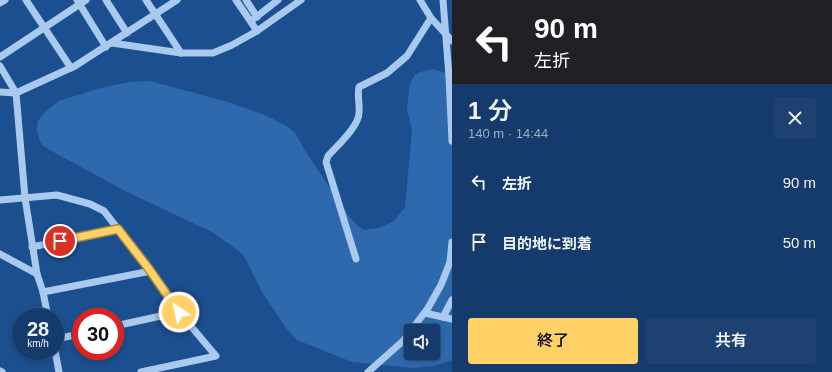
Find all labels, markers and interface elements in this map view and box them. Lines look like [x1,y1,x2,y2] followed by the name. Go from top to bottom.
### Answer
[534,13,598,44] text: 90 m
[468,16,520,68] icon: left
[534,51,570,71] text: 左折
[468,97,512,124] text: 1 分
[774,97,816,139] button: close
[468,126,548,141] text: 140 m · 14:44
[468,171,490,193] icon: left
[783,174,816,191] text: 90 m
[502,175,532,192] text: 左折
[43,224,77,258] pin
[49,230,71,252] icon: arrive
[468,231,490,253] icon: arrive
[783,234,816,251] text: 50 m
[502,235,592,252] text: 目的地に到着
[158,291,200,333] position arrow
[72,308,124,360] speed limit sign: 30
[27,318,49,340] text: 28
[468,318,638,364] button: 終了
[646,318,816,364] button: 共有
[404,324,440,360] map controls
[404,324,440,360] button: sound
[27,338,49,349] text: km/h

